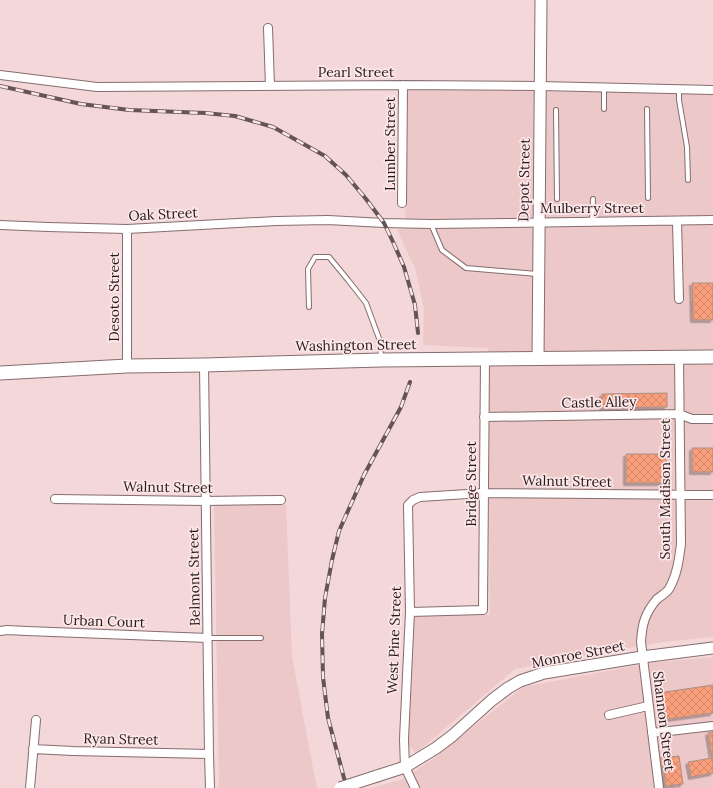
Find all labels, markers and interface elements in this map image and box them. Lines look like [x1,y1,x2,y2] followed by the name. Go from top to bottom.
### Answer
[318,63,395,81] street label: Pearl Street
[381,96,399,191] street label: Lumber Street
[514,138,534,222] street label: Depot Street
[540,199,645,217] street label: Mulberry Street
[128,203,199,225] street label: Oak Street
[105,252,123,342] street label: Desoto Street
[295,335,417,355] street label: Washington Street
[561,392,637,412] street label: Castle Alley
[656,418,674,559] street label: South Madison Street
[462,441,480,527] street label: Bridge Street
[522,471,613,491] street label: Walnut Street
[123,477,214,497] street label: Walnut Street
[184,527,204,626] street label: Belmont Street
[383,585,405,694] street label: West Pine Street
[63,611,146,631] street label: Urban Court
[530,636,627,672] street label: Monroe Street
[649,670,679,773] street label: Shannon Street
[83,729,159,749] street label: Ryan Street

